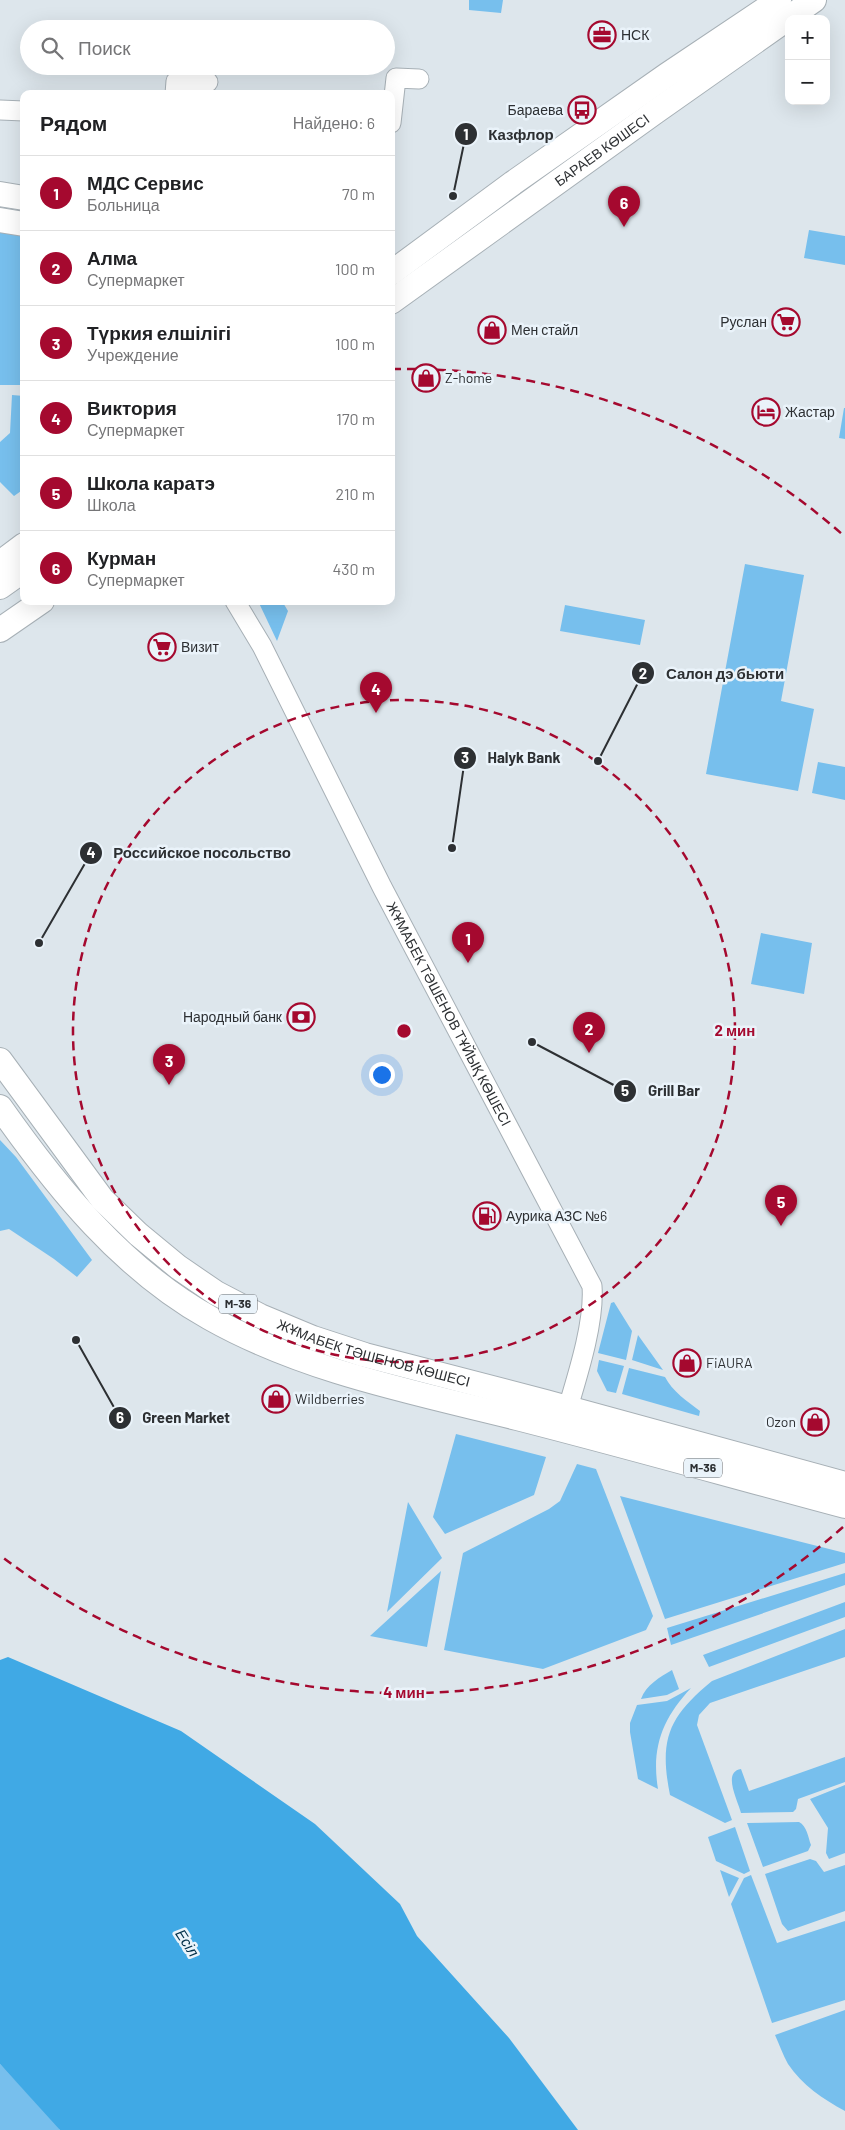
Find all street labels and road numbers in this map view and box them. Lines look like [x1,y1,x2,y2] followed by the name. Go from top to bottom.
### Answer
[551,110,652,190] street label: БАРАЕВ КӨШЕСІ
[383,899,515,1128] street label: ЖҰМАБЕК ТӘШЕНОВ ТҰЙЫҚ КӨШЕСІ
[219,1295,257,1314] road number: M-36
[275,1315,472,1390] street label: ЖҰМАБЕК ТӘШЕНОВ КӨШЕСІ
[684,1459,722,1478] road number: M-36

